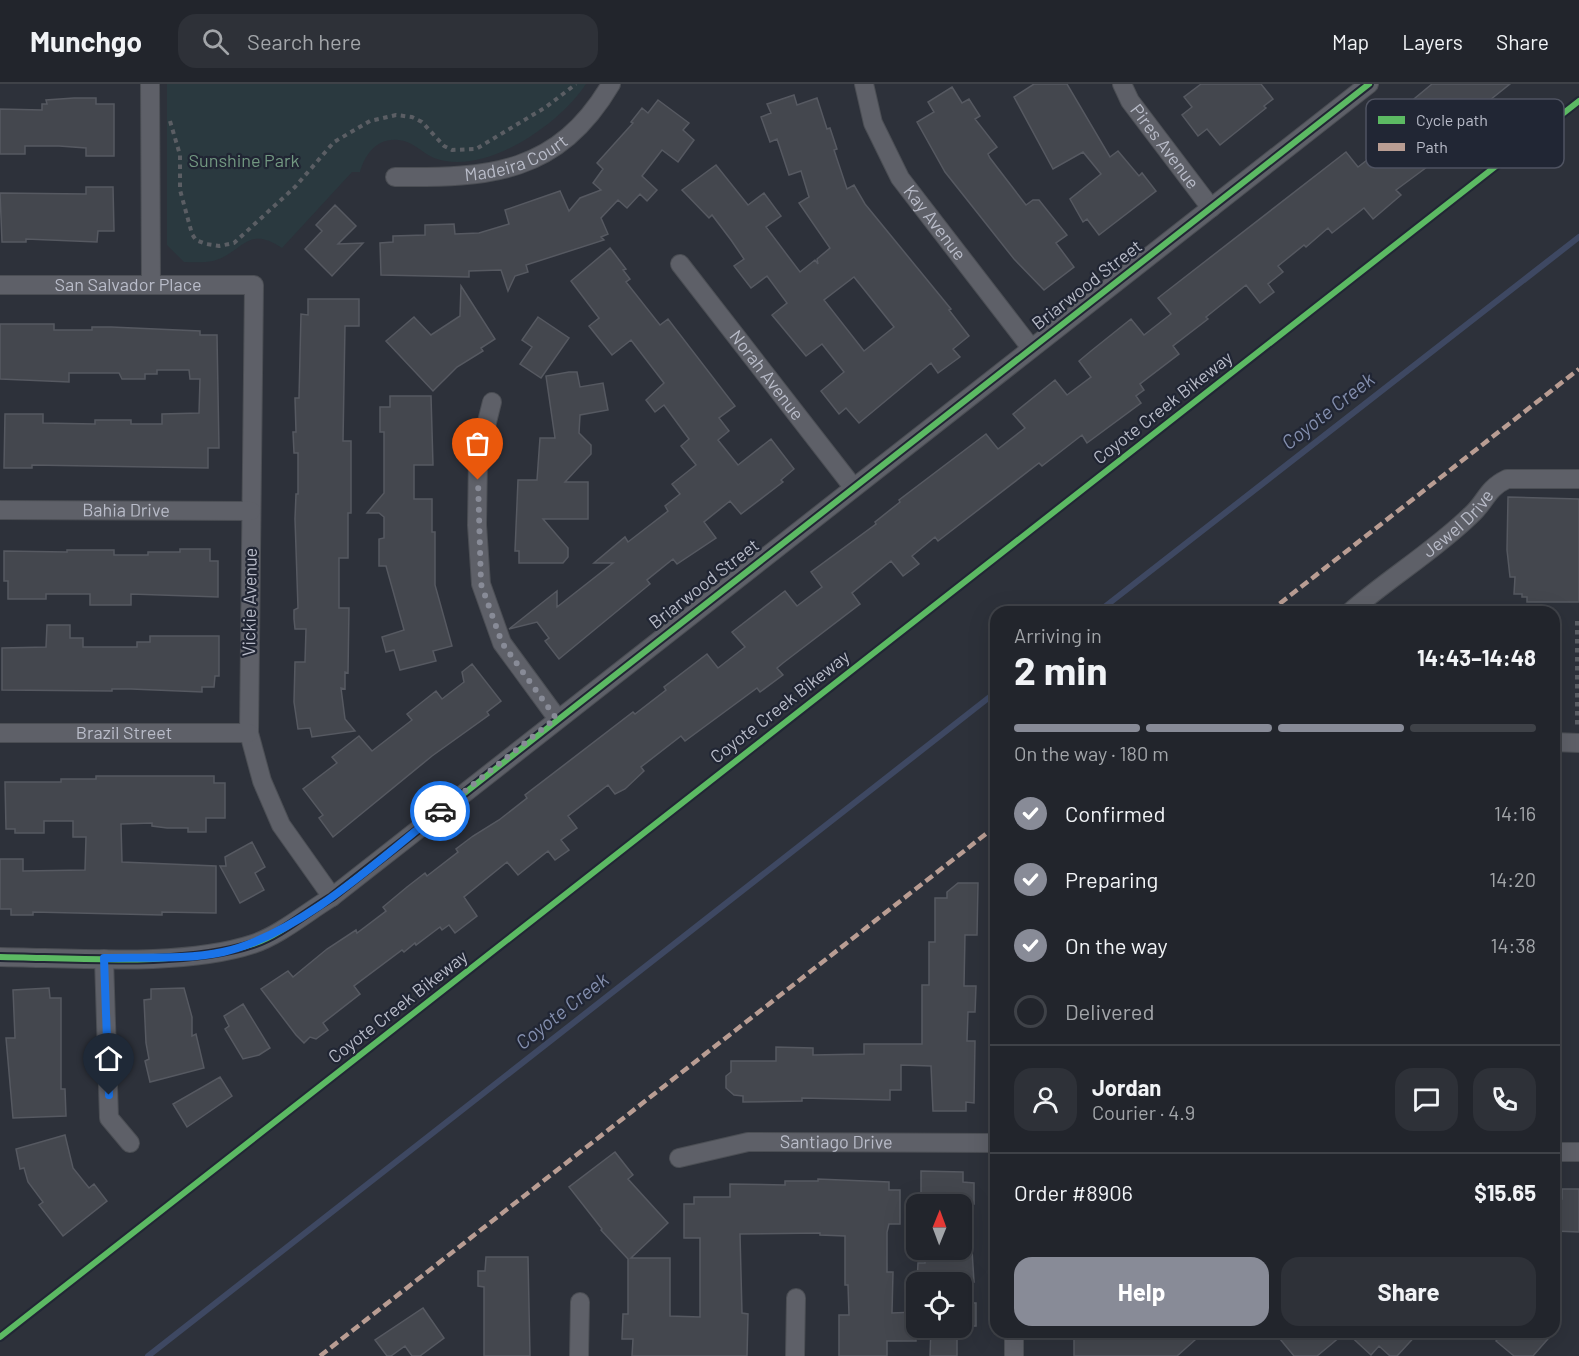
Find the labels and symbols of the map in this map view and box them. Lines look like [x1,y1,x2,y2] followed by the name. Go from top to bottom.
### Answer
[1126,99,1204,193] street label: Pires Avenue
[1366,99,1564,168] legend
[1416,110,1488,129] text: Cycle path
[463,129,572,185] street label: Madeira Court
[1416,137,1448,156] text: Path
[189,149,299,171] park label: Sunshine Park
[899,180,971,264] street label: Kay Avenue
[1027,234,1146,334] street label: Briarwood Street
[54,273,202,295] street label: San Salvador Place
[725,325,809,424] street label: Norah Avenue
[1088,346,1236,468] street label: Coyote Creek Bikeway
[1276,366,1379,454] water label: Coyote Creek
[452,418,503,480] pin
[1418,485,1498,562] street label: Jewel Drive
[82,498,170,521] street label: Bahia Drive
[644,533,763,633] street label: Briarwood Street
[237,548,261,656] street label: Vickie Avenue
[705,645,853,767] street label: Coyote Creek Bikeway
[76,721,172,743] street label: Brazil Street
[410,781,470,841] courier
[323,945,471,1067] street label: Coyote Creek Bikeway
[510,966,613,1054] water label: Coyote Creek
[83,1033,134,1095] pin
[780,1130,893,1153] street label: Santiago Drive
[906,1194,972,1260] north arrow

